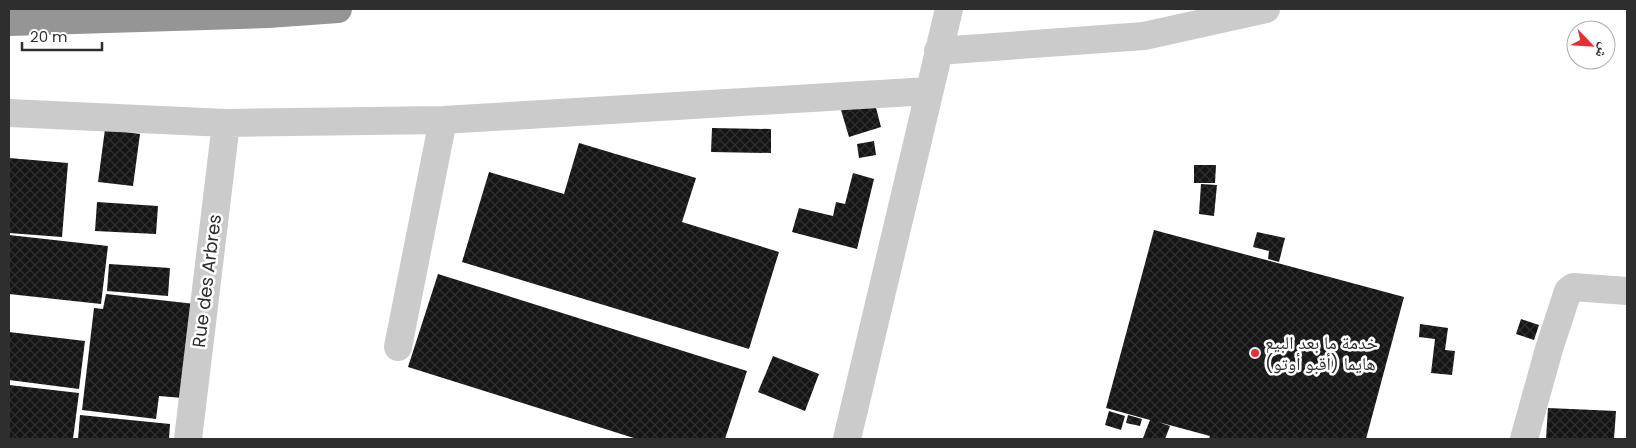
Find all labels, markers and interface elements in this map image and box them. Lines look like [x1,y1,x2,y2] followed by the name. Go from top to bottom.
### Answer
[22,20,102,52] scale bar
[1566,20,1616,70] north arrow
[30,26,68,47] text: 20 m
[1591,40,1615,62] text: ش
[186,213,227,349] street label: Rue des Arbres
[1265,330,1378,376] place label: خدمة ما بعد البيع هايما (أقبو أوتو)
[1249,347,1261,359] marker: خدمة ما بعد البيع هايما (أقبو أوتو)

